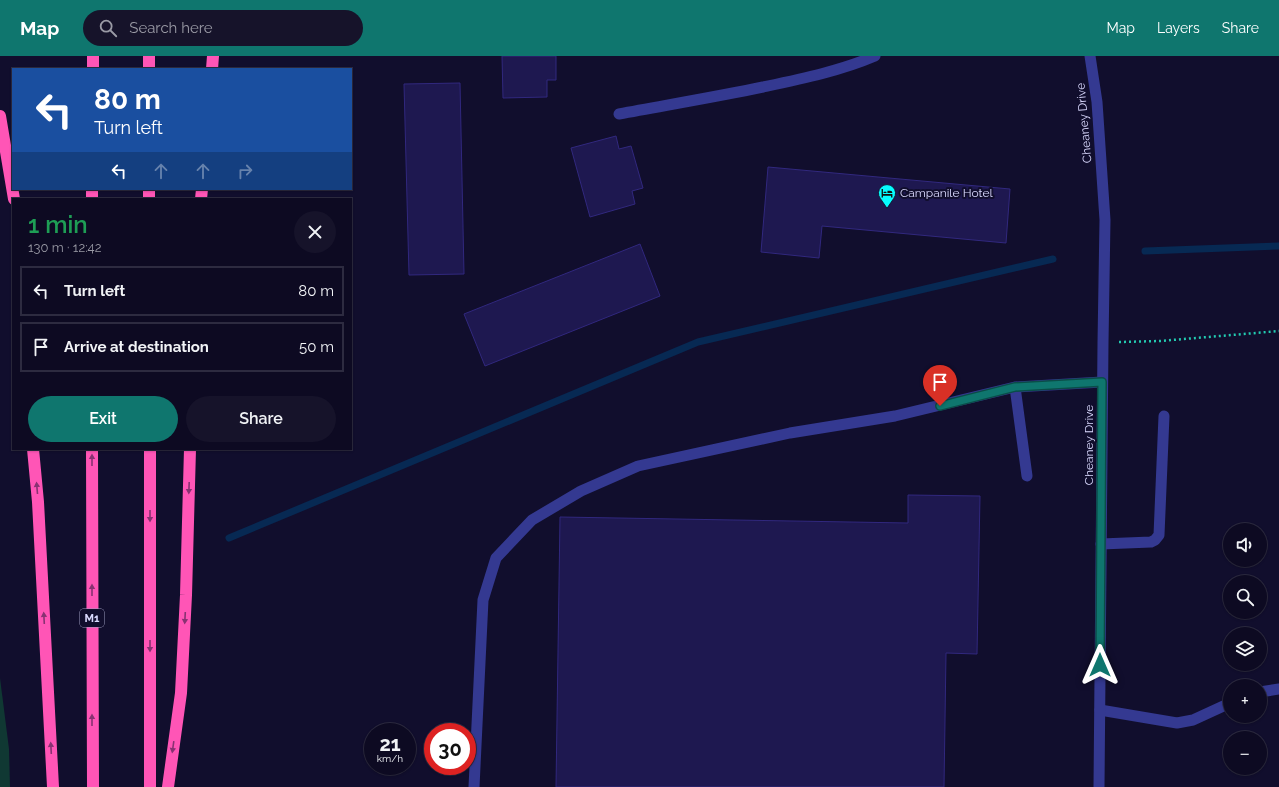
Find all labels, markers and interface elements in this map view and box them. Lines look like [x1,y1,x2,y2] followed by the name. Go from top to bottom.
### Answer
[83,10,363,46] search box
[20,17,59,39] text: Map
[97,17,119,39] icon: search
[129,19,213,37] text: Search here
[1107,20,1135,36] text: Map
[1157,20,1200,36] text: Layers
[1222,20,1259,36] text: Share
[1074,82,1094,164] street label: Cheaney Drive
[94,83,161,116] text: 80 m
[28,84,80,136] icon: left
[94,117,163,138] text: Turn left
[108,160,130,182] icon: left
[150,160,172,182] icon: ahead
[192,160,214,182] icon: ahead
[234,160,256,182] icon: right
[877,183,897,208] hotel icon: Campanile Hotel
[900,186,993,200] place label: Campanile Hotel
[28,210,88,239] text: 1 min
[294,211,336,253] button: close
[28,240,101,255] text: 130 m · 12:42
[30,280,52,302] icon: left
[64,282,125,300] text: Turn left
[298,282,334,300] text: 80 m
[30,336,52,358] icon: arrive
[64,338,209,356] text: Arrive at destination
[299,338,334,356] text: 50 m
[923,365,957,406] pin
[929,371,951,393] icon: arrive
[28,396,178,442] button: Exit
[186,396,336,442] button: Share
[1082,405,1096,485] street label: Cheaney Drive
[89,453,95,466] one-way arrow
[33,482,40,494] one-way arrow
[186,482,192,495] one-way arrow
[147,510,153,523] one-way arrow
[1223,523,1267,775] map controls
[1223,523,1267,567] button: sound
[1223,575,1267,619] button: search
[89,583,95,596] one-way arrow
[80,609,104,627] road number: M1
[40,612,47,624] one-way arrow
[181,612,188,624] one-way arrow
[1223,627,1267,671] button: layers
[147,640,153,653] one-way arrow
[1079,644,1121,686] position arrow
[1223,679,1267,723] button: +
[89,713,95,726] one-way arrow
[424,723,476,775] speed limit sign: 30
[1223,731,1267,775] button: −
[379,732,401,756] text: 21
[170,741,176,753] one-way arrow
[47,742,54,754] one-way arrow
[377,753,403,764] text: km/h

